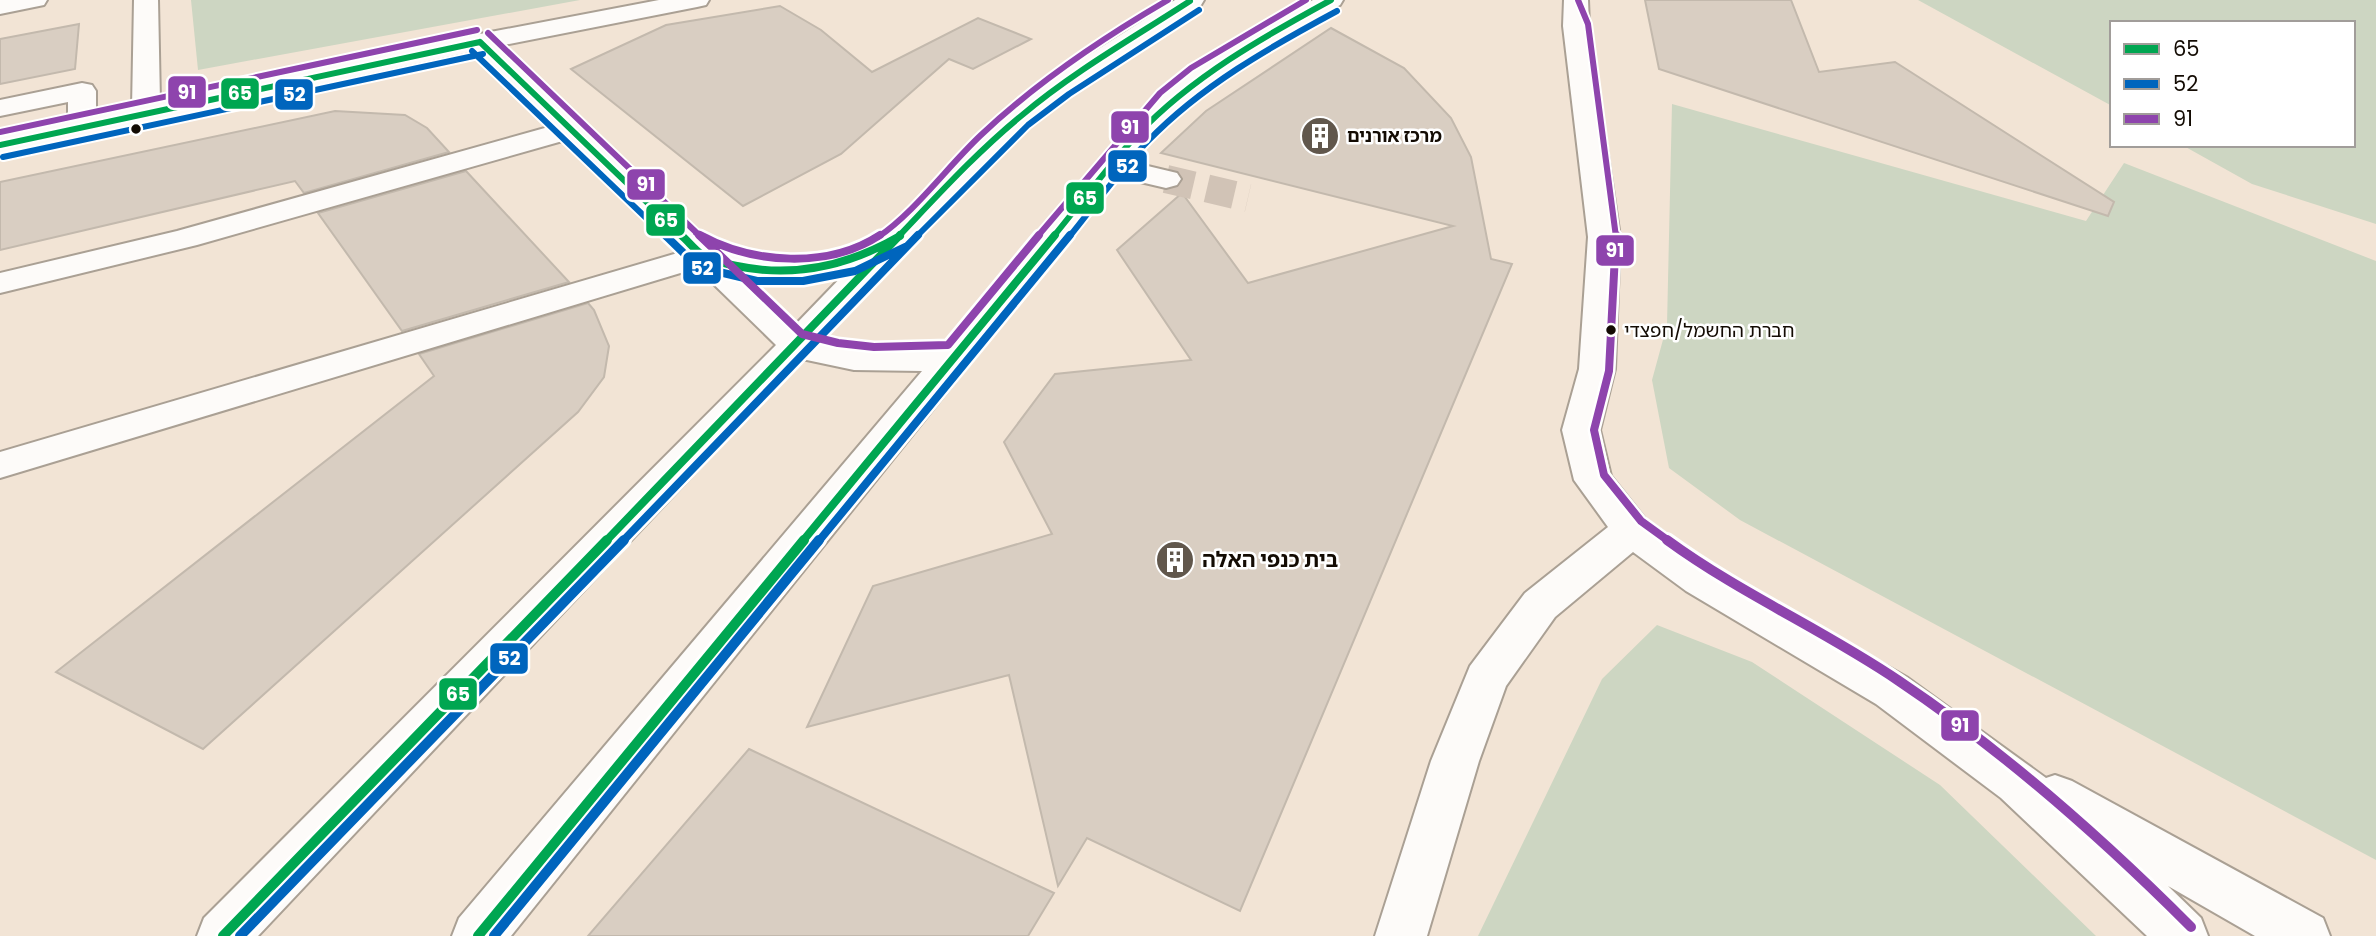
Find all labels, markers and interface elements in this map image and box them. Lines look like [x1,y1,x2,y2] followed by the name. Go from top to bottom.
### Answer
[2110,21,2355,147] legend
[2173,34,2200,63] text: 65
[2173,69,2198,98] text: 52
[167,75,207,109] line badge: 91
[220,77,260,110] line badge: 65
[274,78,314,111] line badge: 52
[178,79,196,106] text: 91
[228,80,252,107] text: 65
[282,81,306,108] text: 52
[2173,104,2193,133] text: 91
[1110,110,1150,144] line badge: 91
[1121,114,1139,141] text: 91
[1299,115,1341,157] building icon: מרכז אורנים
[129,122,143,136] unlabelled marker
[1347,123,1442,148] place label: מרכז אורנים
[1107,149,1148,183] line badge: 52
[1115,153,1139,180] text: 52
[626,168,666,201] line badge: 91
[637,171,655,198] text: 91
[1065,181,1105,215] line badge: 65
[1073,185,1097,212] text: 65
[645,203,686,237] line badge: 65
[654,207,678,234] text: 65
[1595,234,1635,267] line badge: 91
[1606,237,1624,264] text: 91
[682,251,722,285] line badge: 52
[690,255,714,282] text: 52
[1624,317,1795,344] place label: חברת החשמל/חפצדי
[1604,323,1618,337] marker: חברת החשמל/חפצדי
[1154,539,1196,581] building icon: בית כנפי האלה
[1202,545,1338,574] place label: בית כנפי האלה
[489,642,529,675] line badge: 52
[497,645,521,672] text: 52
[438,677,478,711] line badge: 65
[446,681,470,708] text: 65
[1940,709,1980,742] line badge: 91
[1951,712,1969,739] text: 91

